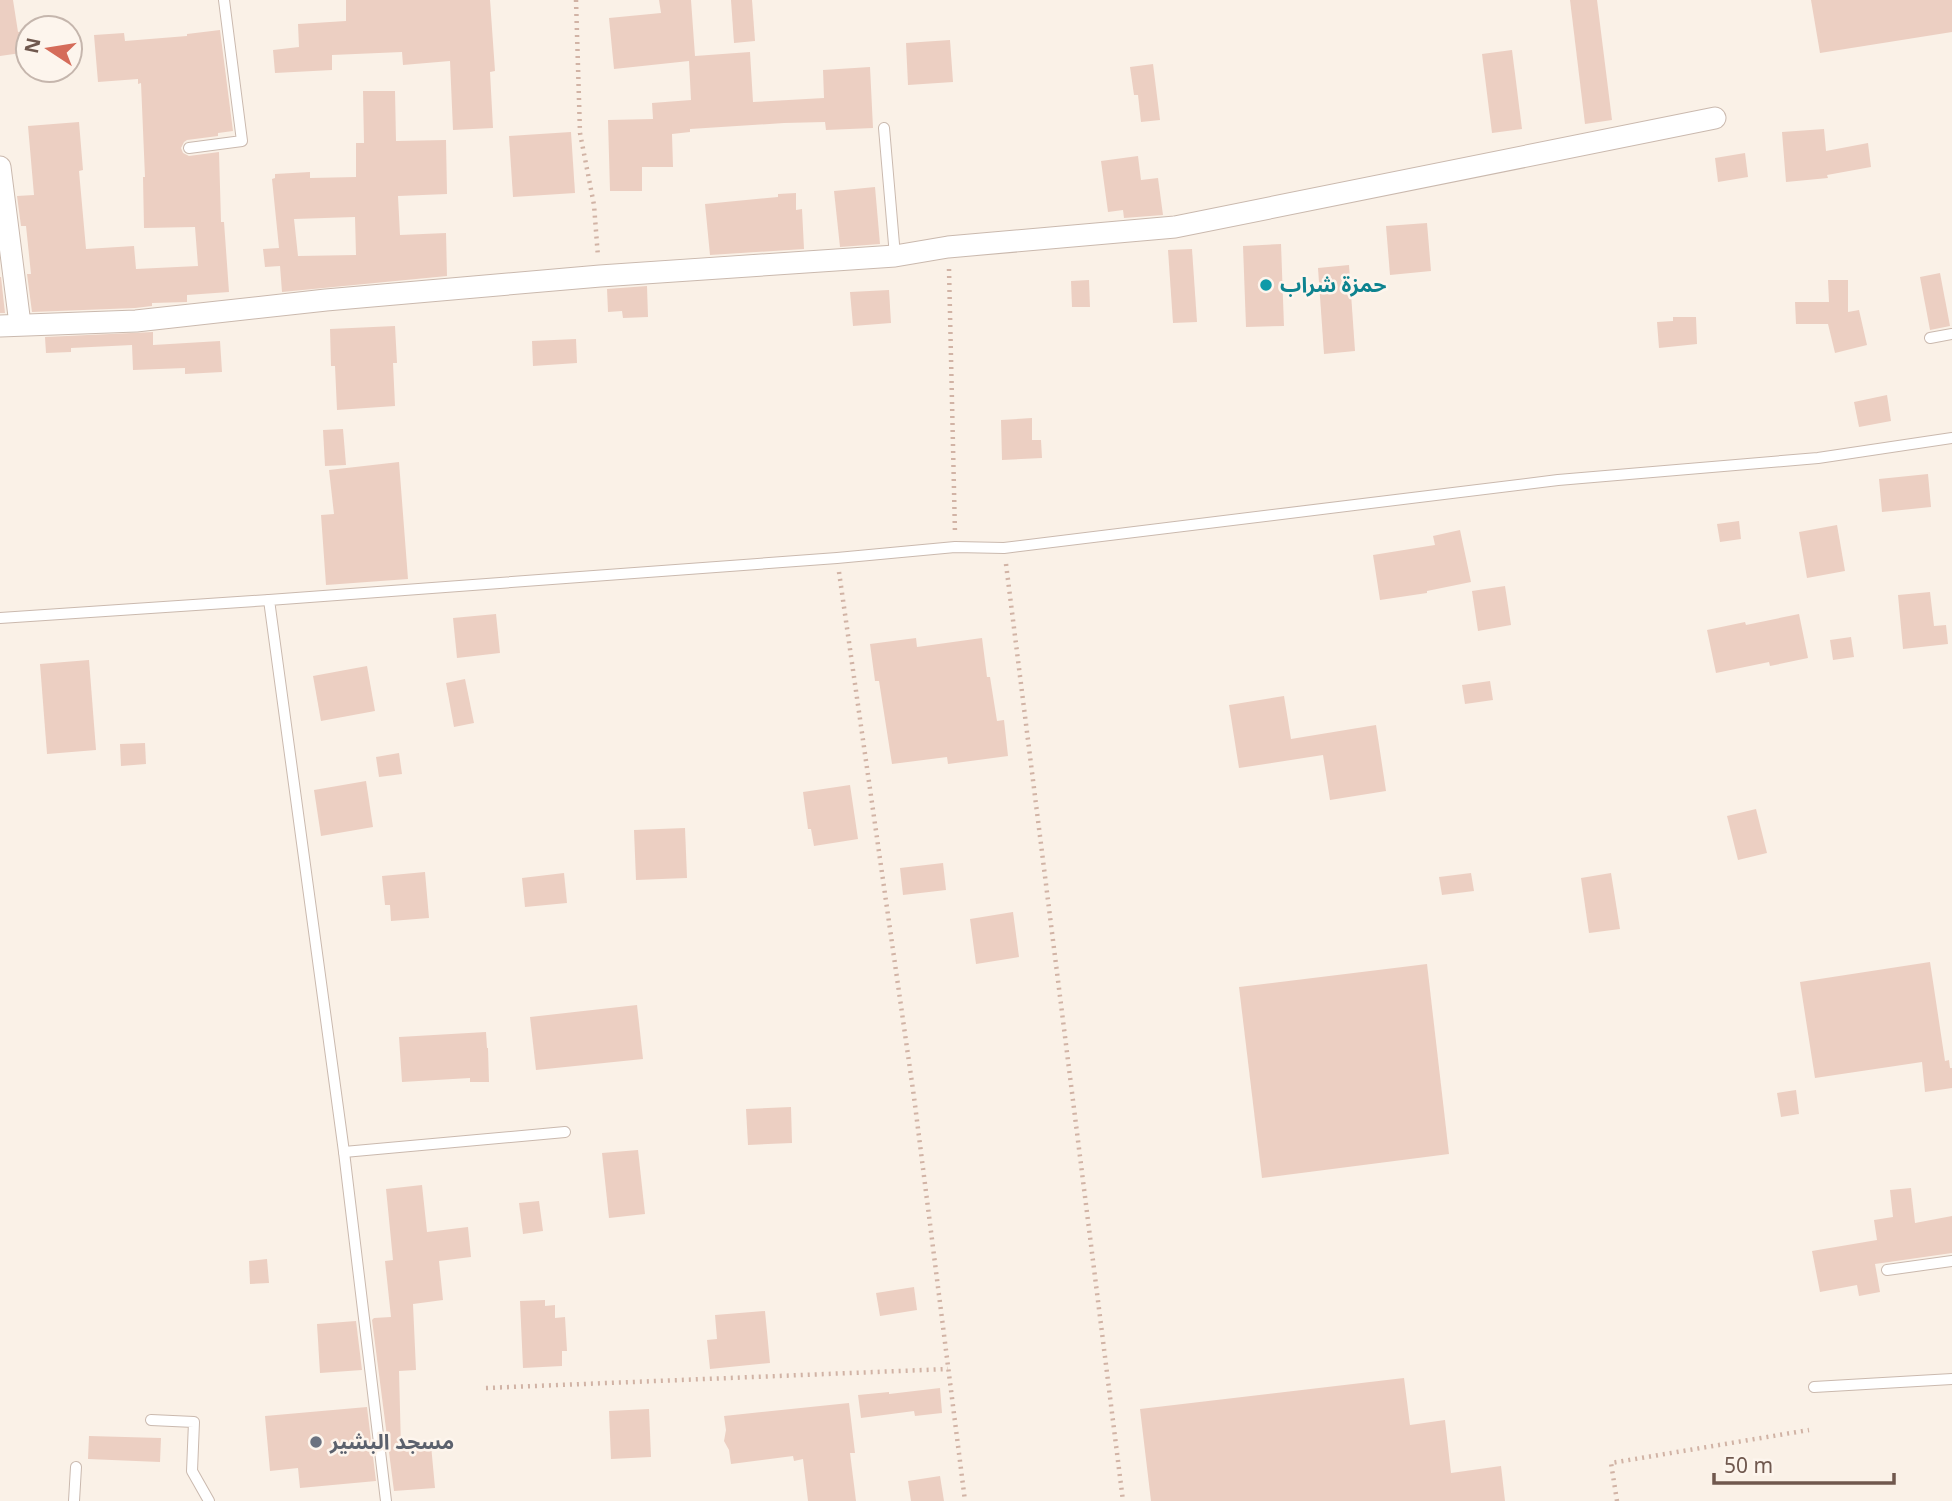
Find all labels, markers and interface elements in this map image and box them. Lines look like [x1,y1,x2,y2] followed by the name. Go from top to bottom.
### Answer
[14,14,84,84] north arrow
[18,35,47,56] text: N
[1280,270,1386,298] place label: حمزة شراب
[1258,277,1274,293] marker: حمزة شراب
[329,1427,454,1455] place label: مسجد البشير
[308,1434,324,1450] marker: مسجد البشير
[1714,1442,1894,1486] scale bar
[1724,1451,1773,1479] text: 50 m

